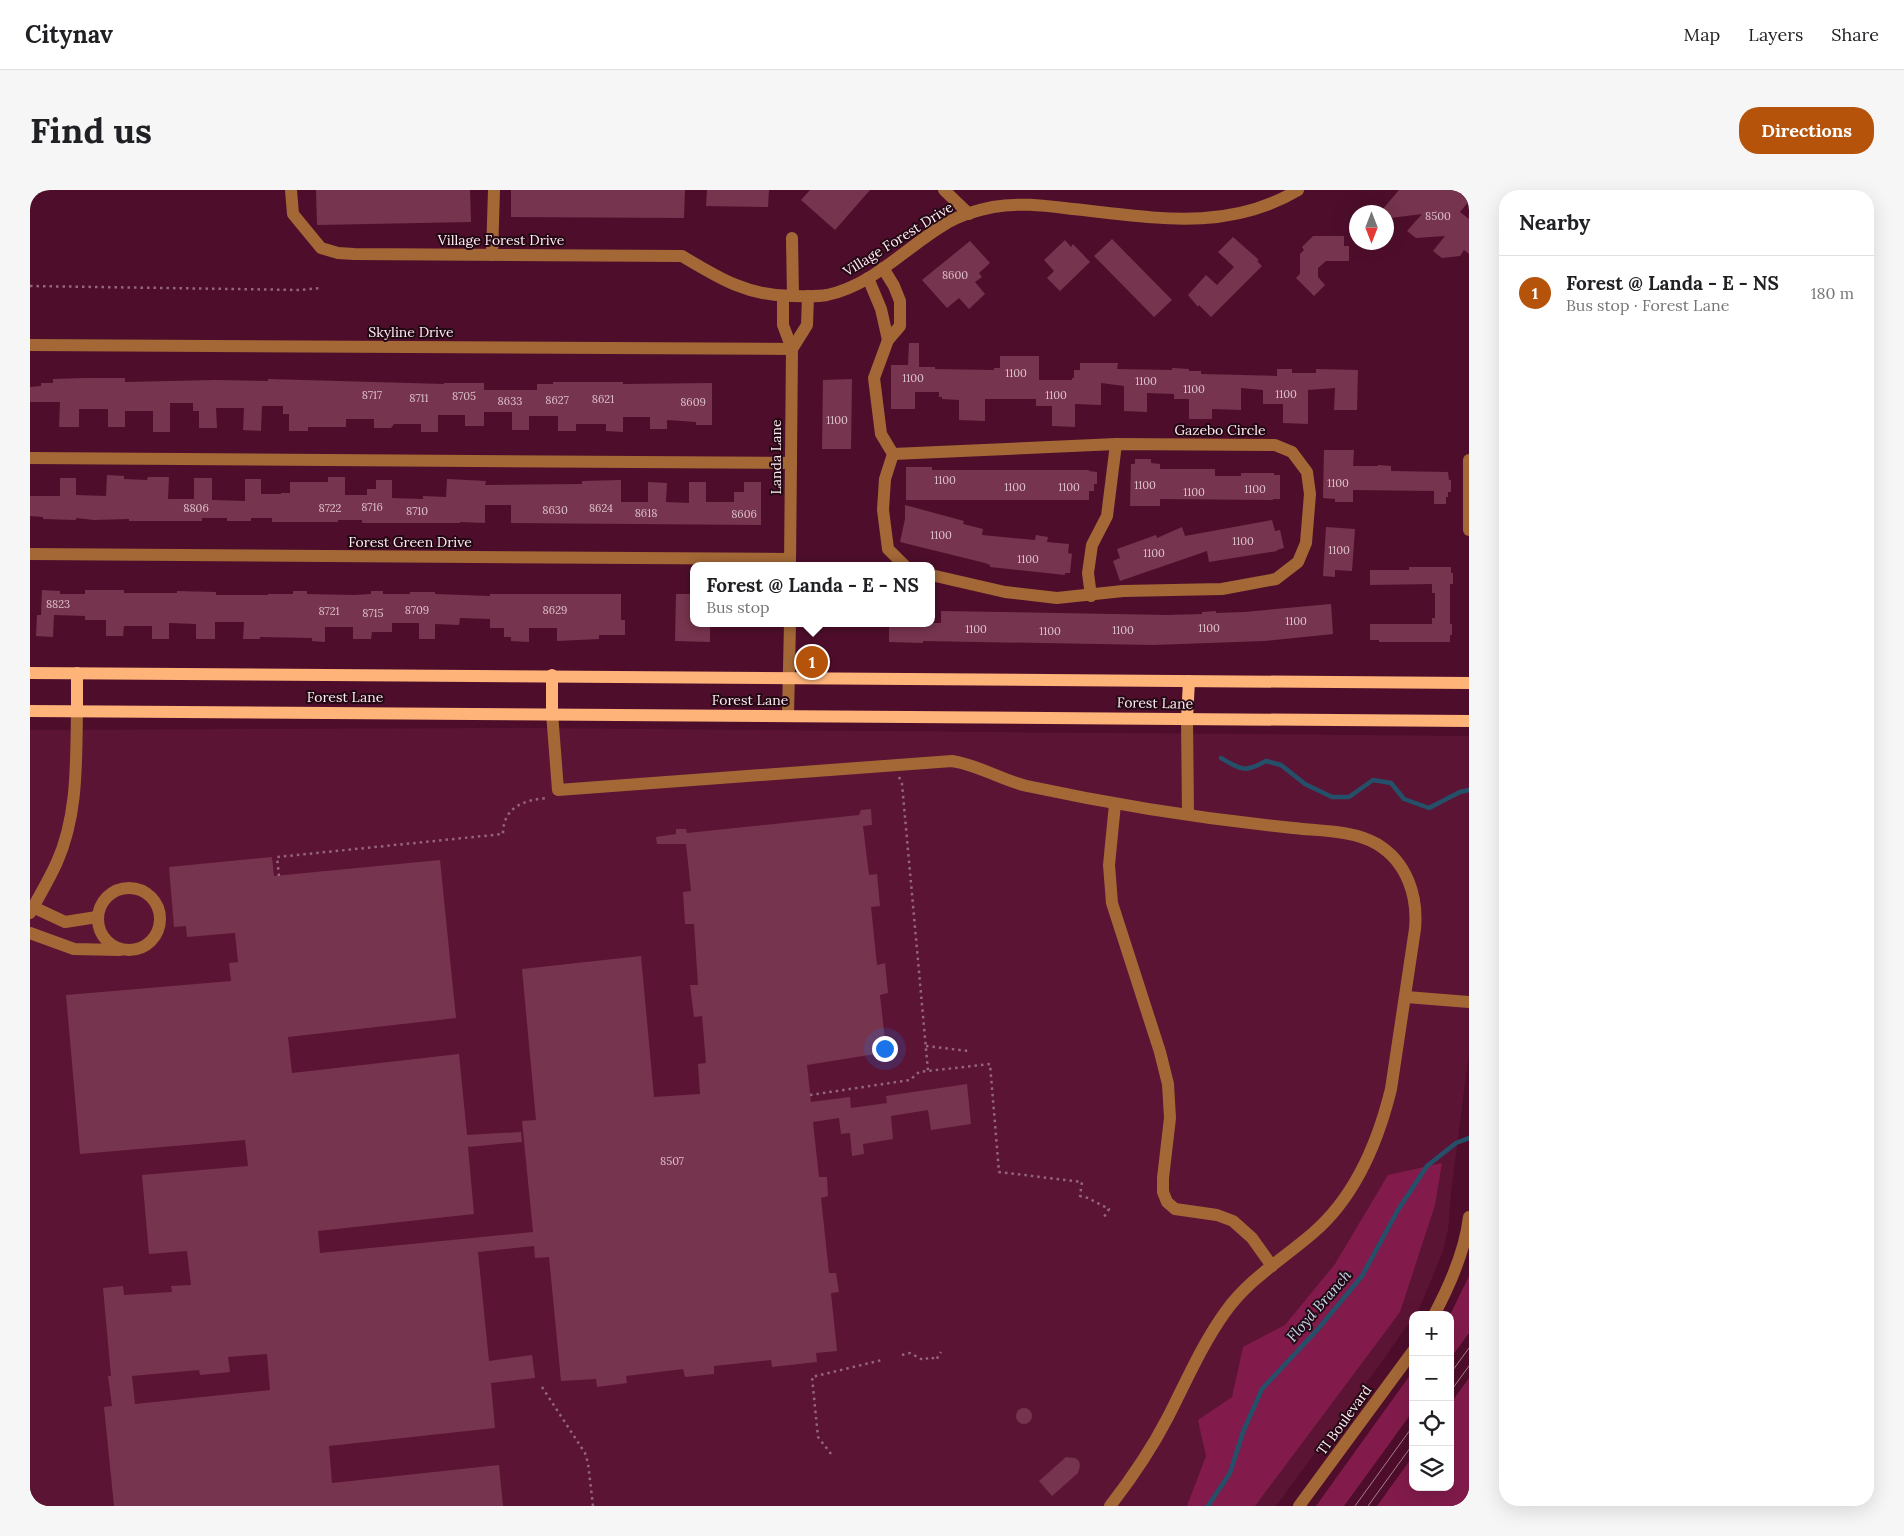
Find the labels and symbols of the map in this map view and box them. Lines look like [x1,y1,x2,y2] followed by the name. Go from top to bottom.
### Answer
[839,198,957,281] street label: Village Forest Drive
[1349,205,1394,250] north arrow
[1425,209,1451,223] house number: 8500
[437,231,565,249] street label: Village Forest Drive
[942,268,968,282] house number: 8600
[368,323,454,341] street label: Skyline Drive
[1005,366,1027,380] house number: 1100
[902,371,924,385] house number: 1100
[1135,374,1157,388] house number: 1100
[1183,382,1205,396] house number: 1100
[1275,387,1297,401] house number: 1100
[362,388,382,402] house number: 8717
[1045,388,1067,402] house number: 1100
[452,389,476,403] house number: 8705
[409,391,429,405] house number: 8711
[592,392,614,406] house number: 8621
[545,393,569,407] house number: 8627
[498,394,522,408] house number: 8633
[680,395,706,409] house number: 8609
[826,413,848,427] house number: 1100
[767,419,785,495] street label: Landa Lane
[1174,421,1266,439] street label: Gazebo Circle
[934,473,956,487] house number: 1100
[1327,476,1349,490] house number: 1100
[1134,478,1156,492] house number: 1100
[1004,480,1026,494] house number: 1100
[1058,480,1080,494] house number: 1100
[1244,482,1266,496] house number: 1100
[1183,485,1205,499] house number: 1100
[361,500,383,514] house number: 8716
[183,501,209,515] house number: 8806
[318,501,342,515] house number: 8722
[589,501,613,515] house number: 8624
[542,503,568,517] house number: 8630
[406,504,428,518] house number: 8710
[635,506,657,520] house number: 8618
[731,507,757,521] house number: 8606
[930,528,952,542] house number: 1100
[348,533,472,551] street label: Forest Green Drive
[1232,534,1254,548] house number: 1100
[1328,543,1350,557] house number: 1100
[1143,546,1165,560] house number: 1100
[1017,552,1039,566] house number: 1100
[46,597,70,611] house number: 8823
[405,603,429,617] house number: 8709
[543,603,567,617] house number: 8629
[318,604,340,618] house number: 8721
[362,606,384,620] house number: 8715
[1285,614,1307,628] house number: 1100
[1198,621,1220,635] house number: 1100
[965,622,987,636] house number: 1100
[1112,623,1134,637] house number: 1100
[1039,624,1061,638] house number: 1100
[796,643,828,681] pin: 1
[307,688,384,706] street label: Forest Lane
[712,691,789,709] street label: Forest Lane
[1117,693,1194,713] street label: Forest Lane
[872,1036,898,1062] your location
[660,1154,684,1168] house number: 8507
[1282,1265,1355,1346] water label: Floyd Branch
[1313,1381,1375,1459] street label: TI Boulevard

